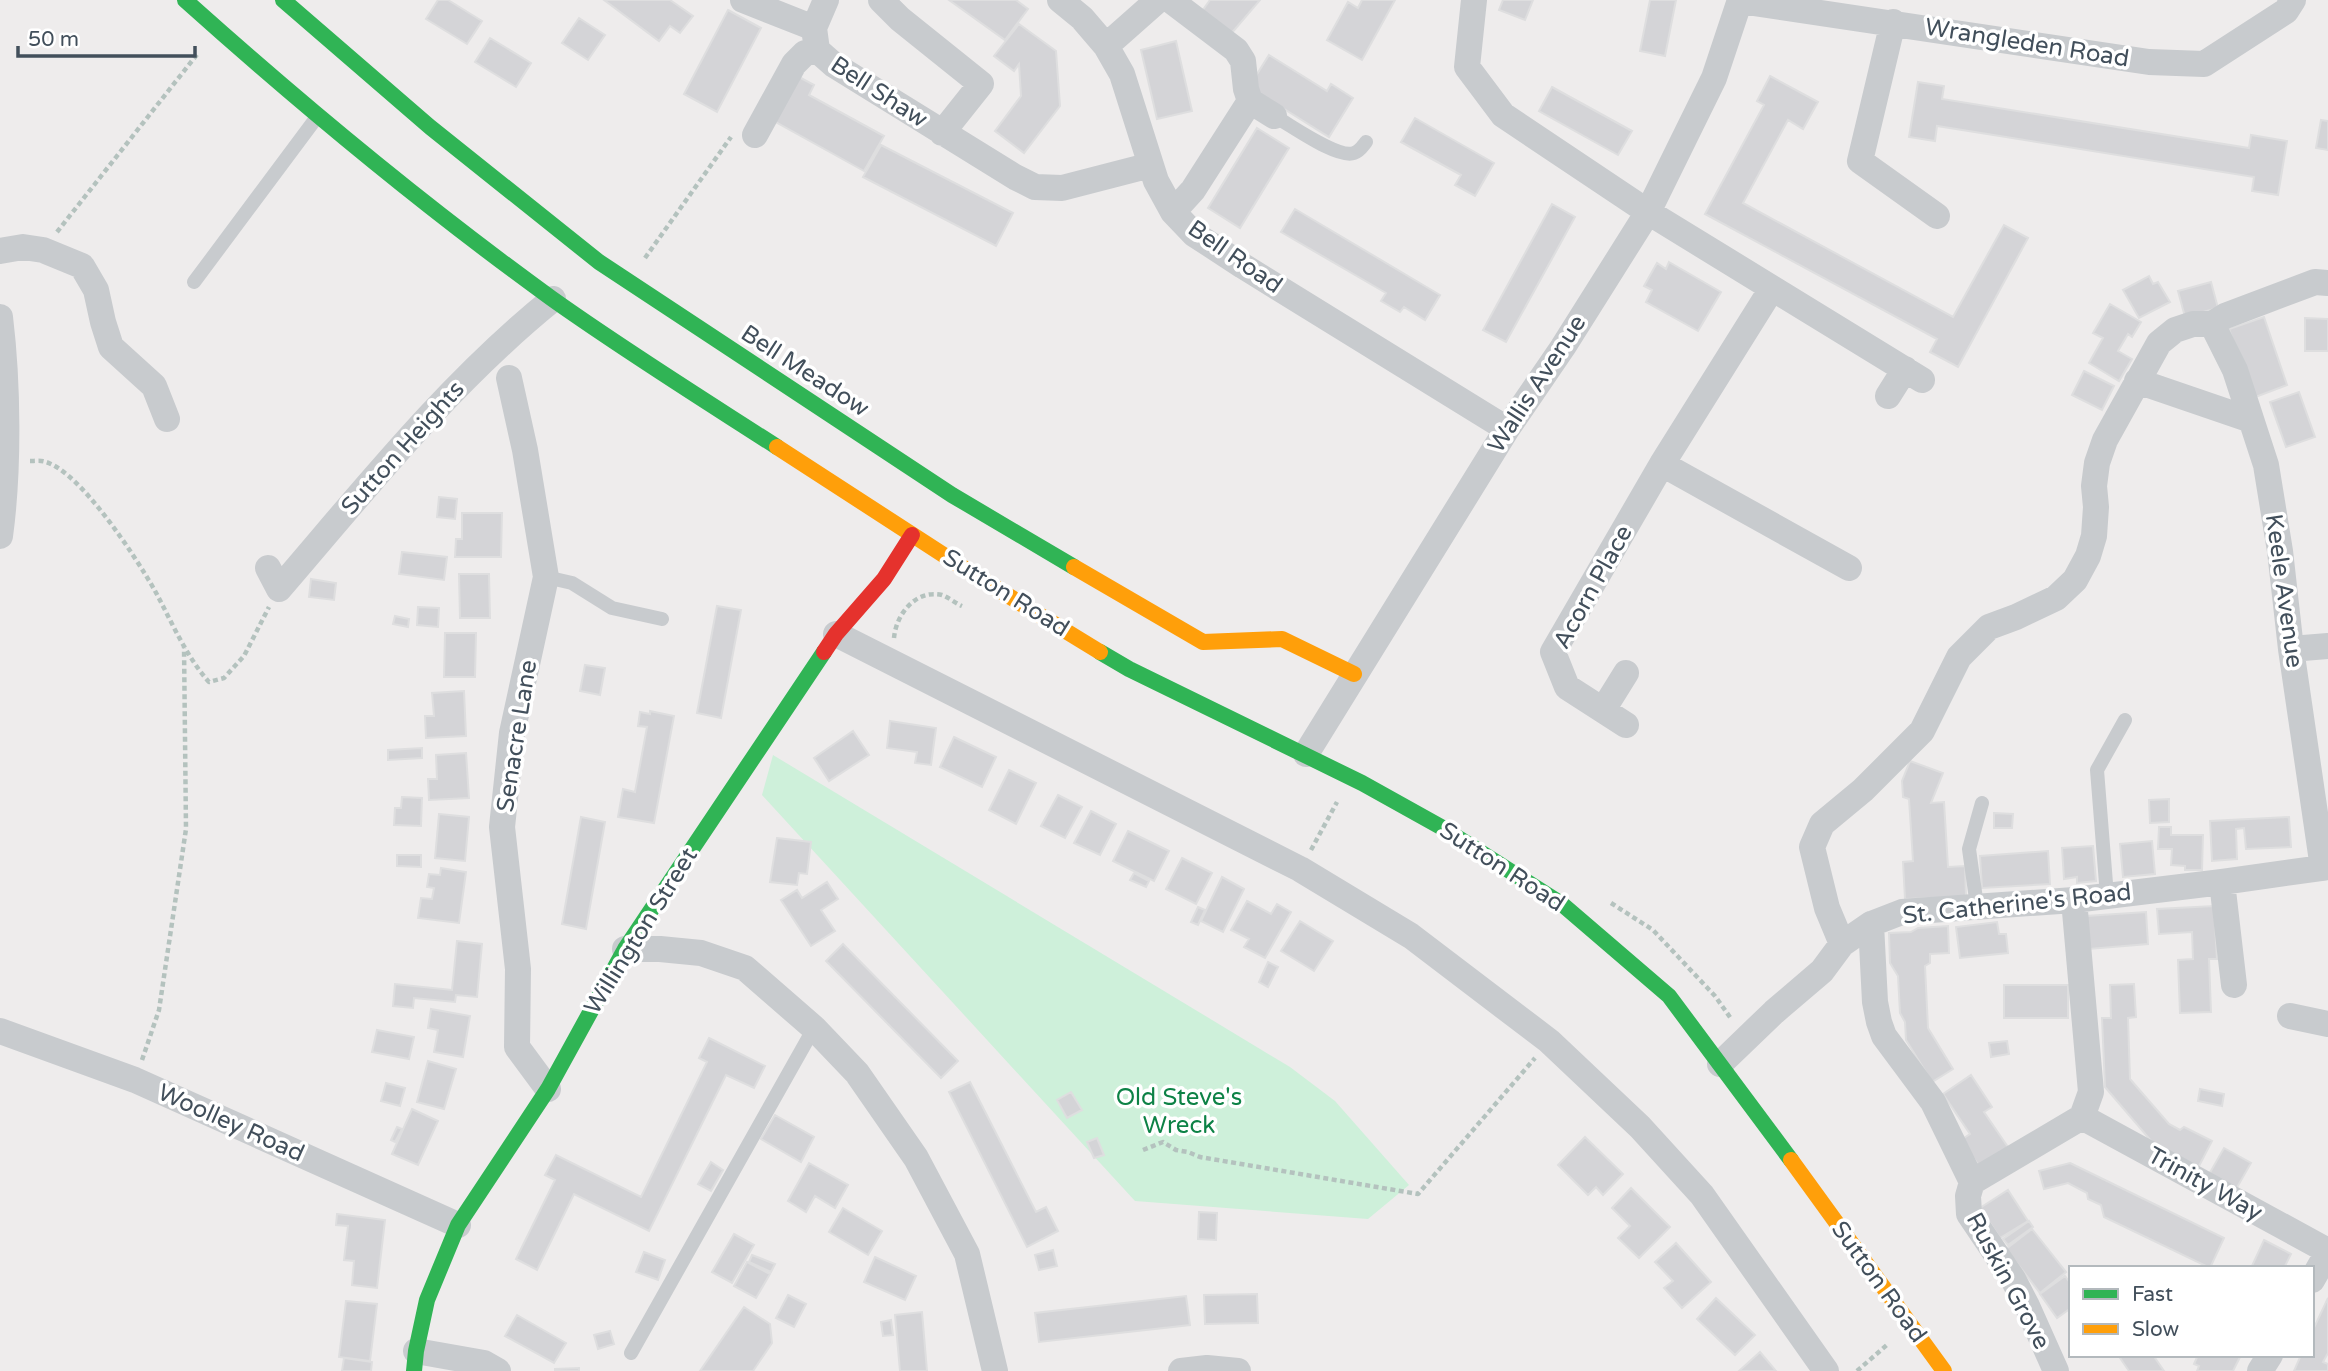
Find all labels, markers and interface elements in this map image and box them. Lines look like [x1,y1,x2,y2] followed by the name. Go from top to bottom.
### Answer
[1923,13,2131,73] street label: Wrangleden Road
[18,14,194,58] scale bar
[28,27,79,52] text: 50 m
[825,50,933,134] street label: Bell Shaw
[1182,214,1288,300] street label: Bell Road
[1482,310,1592,458] street label: Wallis Avenue
[736,319,874,423] street label: Bell Meadow
[335,375,471,521] street label: Sutton Heights
[2259,512,2309,670] street label: Keele Avenue
[1547,520,1639,654] street label: Acorn Place
[938,543,1074,643] street label: Sutton Road
[491,658,543,814] street label: Senacre Lane
[1434,816,1570,918] street label: Sutton Road
[578,842,704,1020] street label: Willington Street
[1901,878,2133,930] street label: St. Catherine's Road
[153,1078,309,1168] street label: Woolley Road
[1116,1083,1242,1140] park label: Old Steve's Wreck
[2143,1141,2267,1227] street label: Trinity Way
[1960,1208,2056,1354] street label: Ruskin Grove
[1825,1216,1933,1348] street label: Sutton Road
[2069,1266,2314,1357] legend
[2132,1282,2173,1307] text: Fast
[2132,1317,2180,1342] text: Slow

